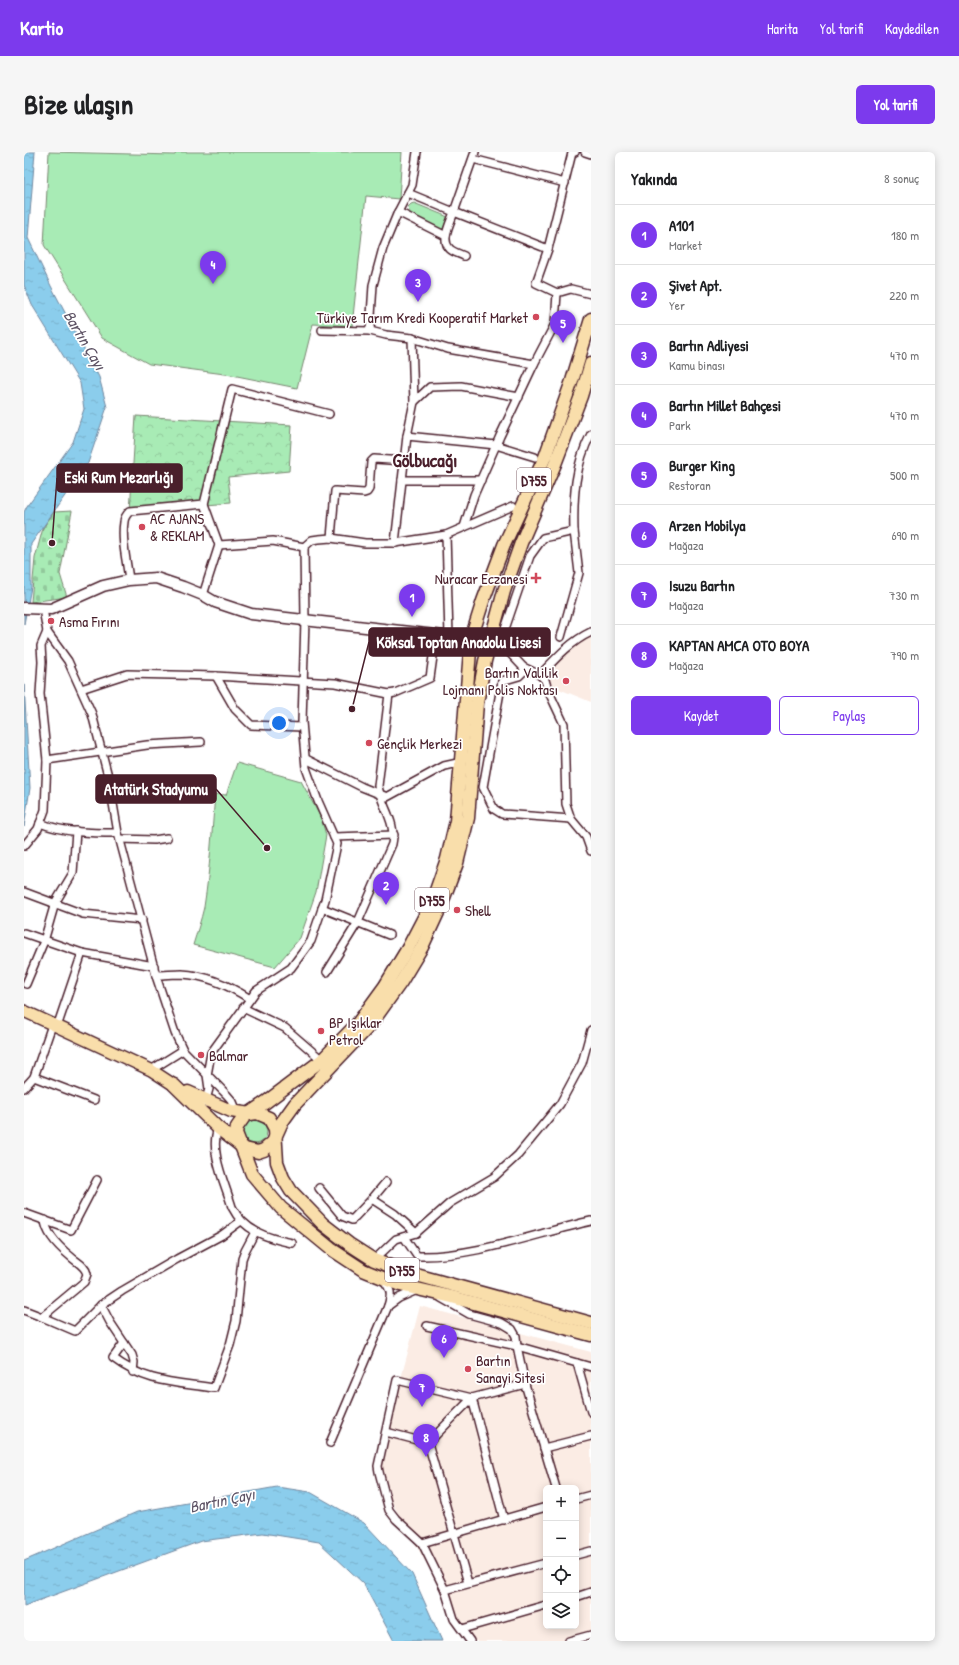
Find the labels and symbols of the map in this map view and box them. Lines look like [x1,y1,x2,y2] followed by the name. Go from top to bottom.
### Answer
[200,251,226,284] pin: 4
[405,269,431,302] pin: 3
[59,306,112,375] water label: Bartın Çayı
[317,307,529,328] place label: Türkiye Tarım Kredi Kooperatif Market
[550,310,576,343] pin: 5
[531,312,541,322] marker: Türkiye Tarım Kredi Kooperatif Market
[393,447,457,474] district label: Gölbucağı
[57,464,182,492] callout: Eski Rum Mezarlığı
[64,466,174,489] text: Eski Rum Mezarlığı
[517,468,551,492] road number: D755
[150,508,205,546] place label: AC AJANS & REKLAM
[137,522,147,532] marker: AC AJANS & REKLAM
[435,568,528,589] place label: Nuracar Eczanesi
[531,573,541,583] marker: Nuracar Eczanesi
[399,584,425,617] pin: 1
[59,611,120,632] place label: Asma Fırını
[46,616,56,626] marker: Asma Fırını
[369,628,550,656] callout: Köksal Toptan Anadolu Lisesi
[376,631,542,654] text: Köksal Toptan Anadolu Lisesi
[443,662,558,700] place label: Bartın Valilik Lojmanı Polis Noktası
[561,676,571,686] marker: Bartın Valilik Lojmanı Polis Noktası
[269,713,289,733] your location
[377,733,462,754] place label: Gençlik Merkezi
[364,738,374,748] marker: Gençlik Merkezi
[96,775,216,803] callout: Atatürk Stadyumu
[104,778,208,801] text: Atatürk Stadyumu
[373,872,399,905] pin: 2
[415,888,449,912] road number: D755
[465,900,491,921] place label: Shell
[452,905,462,915] marker: Shell
[329,1012,382,1050] place label: BP Işıklar Petrol
[316,1026,326,1036] marker: BP Işıklar Petrol
[209,1045,249,1066] place label: Balmar
[196,1050,206,1060] marker: Balmar
[385,1258,419,1282] road number: D755
[431,1325,457,1358] pin: 6
[476,1350,545,1388] place label: Bartın Sanayi Sitesi
[463,1364,473,1374] marker: Bartın Sanayi Sitesi
[409,1374,435,1407] pin: 7
[413,1424,439,1457] pin: 8
[187,1482,258,1518] water label: Bartın Çayı

